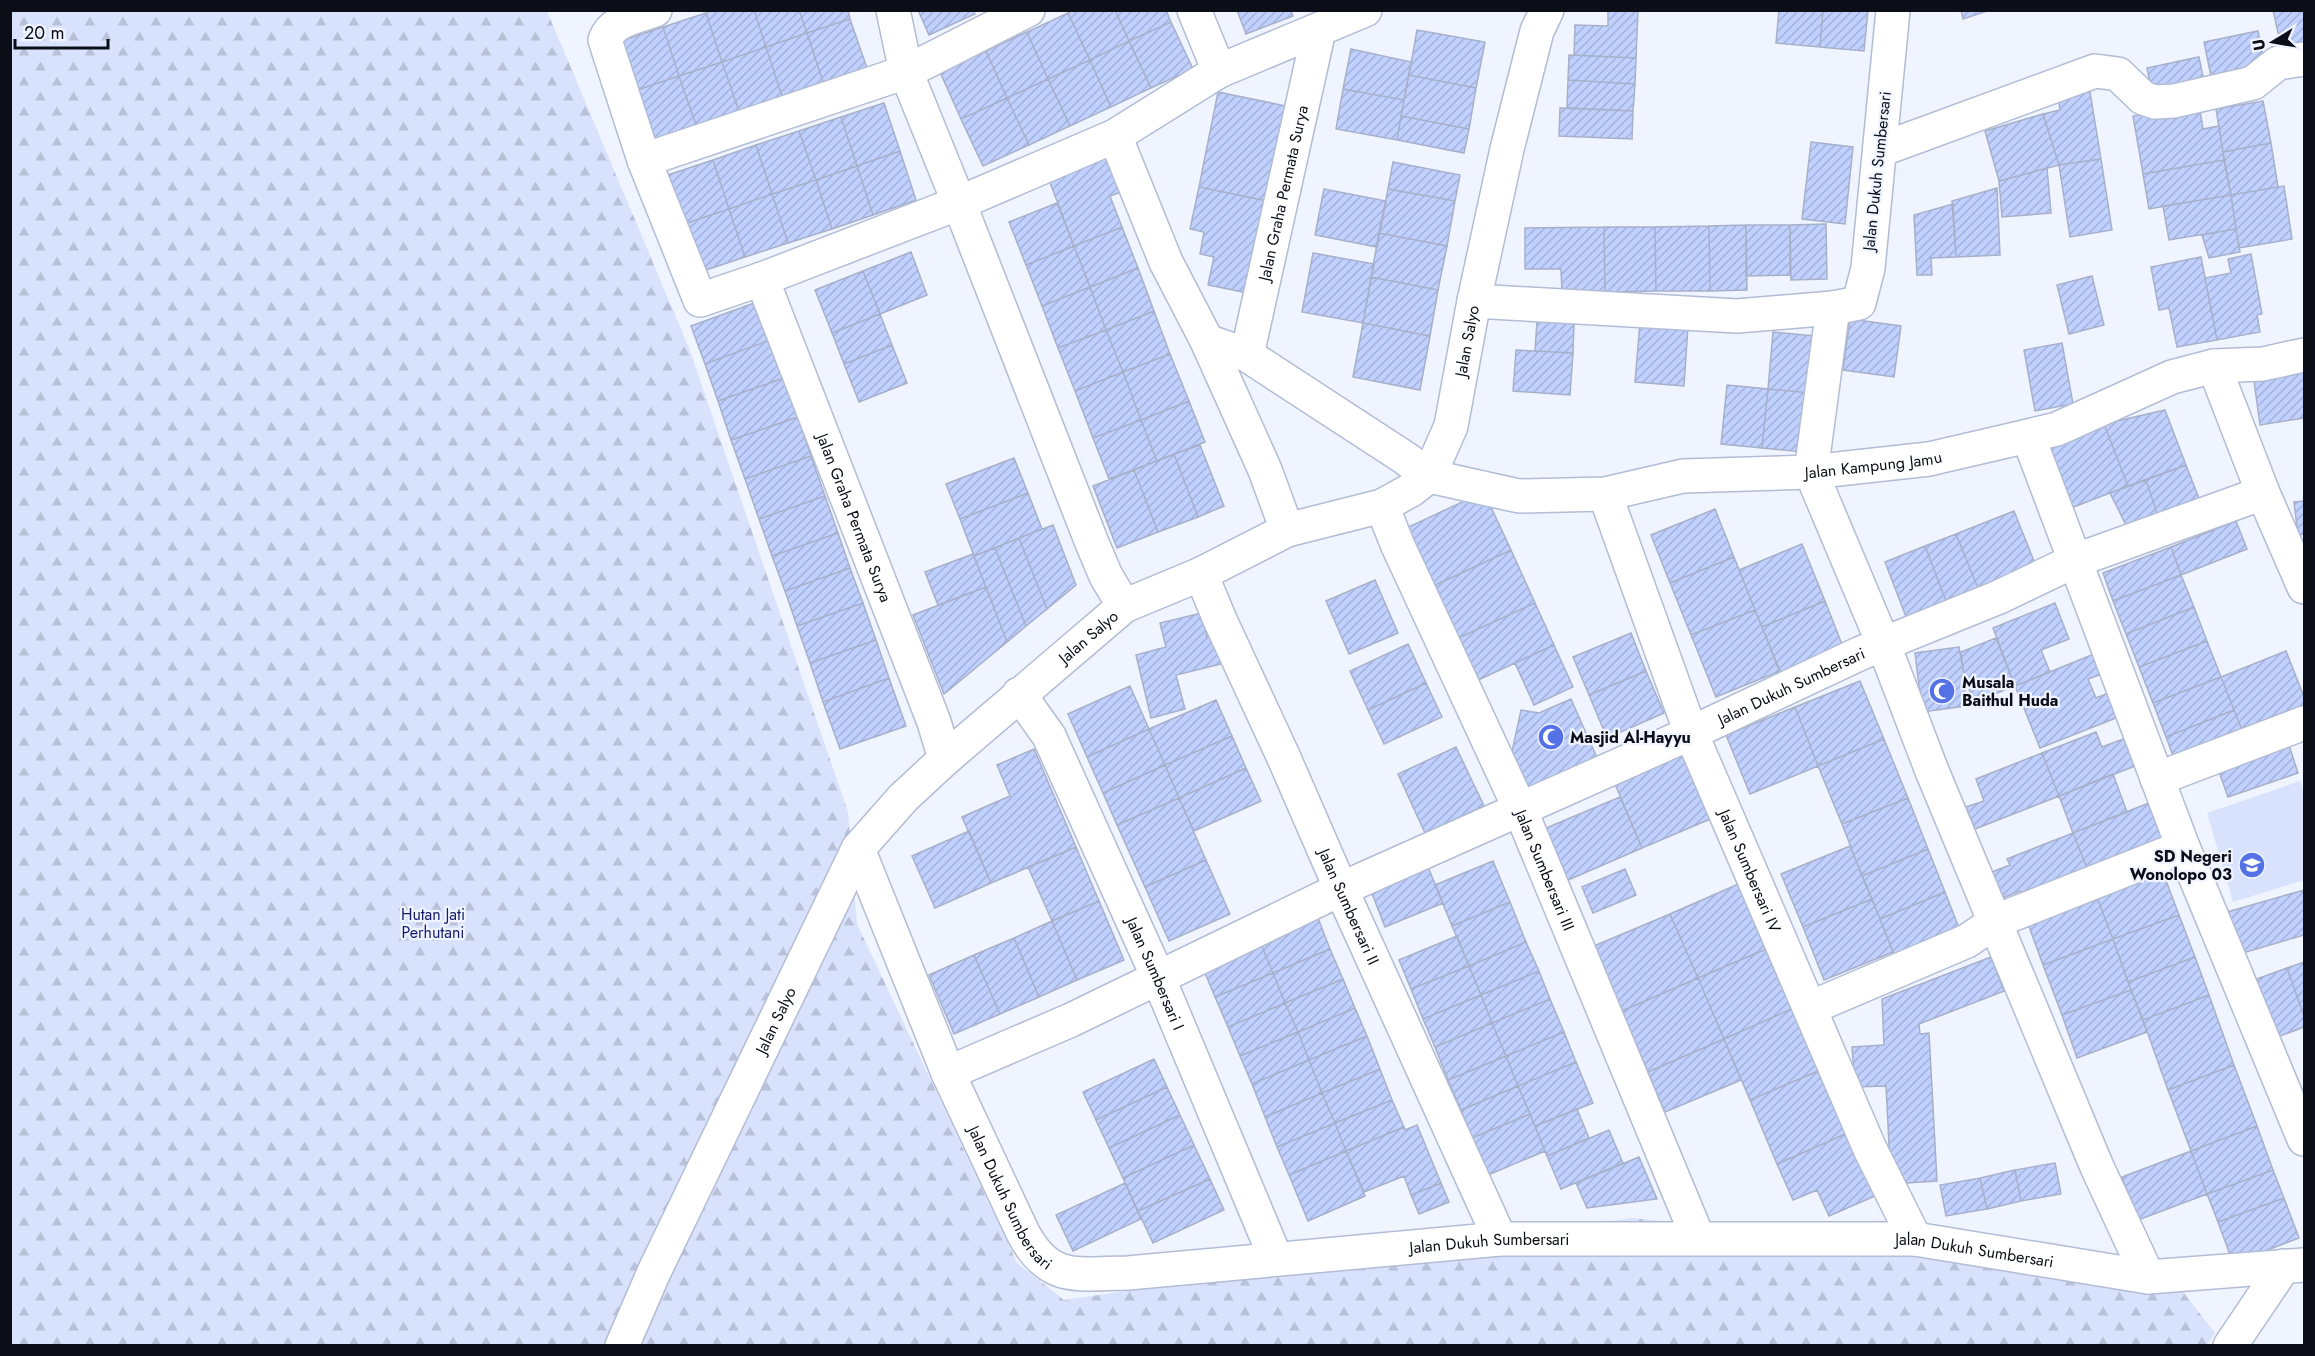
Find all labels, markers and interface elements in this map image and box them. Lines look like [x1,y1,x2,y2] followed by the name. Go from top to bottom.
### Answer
[15,12,108,50] scale bar
[2243,12,2303,72] north arrow
[24,20,64,46] text: 20 m
[2246,37,2271,52] text: U
[1857,90,1897,254] street label: Jalan Dukuh Sumbersari
[1252,103,1314,285] street label: Jalan Graha Permata Surya
[1448,303,1484,380] street label: Jalan Salyo
[811,428,898,605] street label: Jalan Graha Permata Surya
[1802,445,1944,484] street label: Jalan Kampung Jamu
[1052,604,1123,670] street label: Jalan Salyo
[1712,641,1868,731] street label: Jalan Dukuh Sumbersari
[1962,671,2058,712] place label: Musala Baithul Huda
[1927,676,1957,706] mosque icon: Musala Baithul Huda
[1536,722,1566,752] mosque icon: Masjid Al-Hayyu
[1570,726,1691,749] place label: Masjid Al-Hayyu
[1509,804,1581,934] street label: Jalan Sumbersari III
[1713,804,1787,936] street label: Jalan Sumbersari IV
[1312,843,1385,968] street label: Jalan Sumbersari II
[2130,845,2232,886] place label: SD Negeri Wonolopo 03
[2237,850,2267,880] school or university icon: SD Negeri Wonolopo 03
[401,903,465,944] park label: Hutan Jati Perhutani
[1120,911,1190,1034] street label: Jalan Sumbersari I
[749,983,801,1060] street label: Jalan Salyo
[962,1120,1057,1275] street label: Jalan Dukuh Sumbersari
[1406,1227,1569,1259] street label: Jalan Dukuh Sumbersari
[1893,1228,2056,1273] street label: Jalan Dukuh Sumbersari

